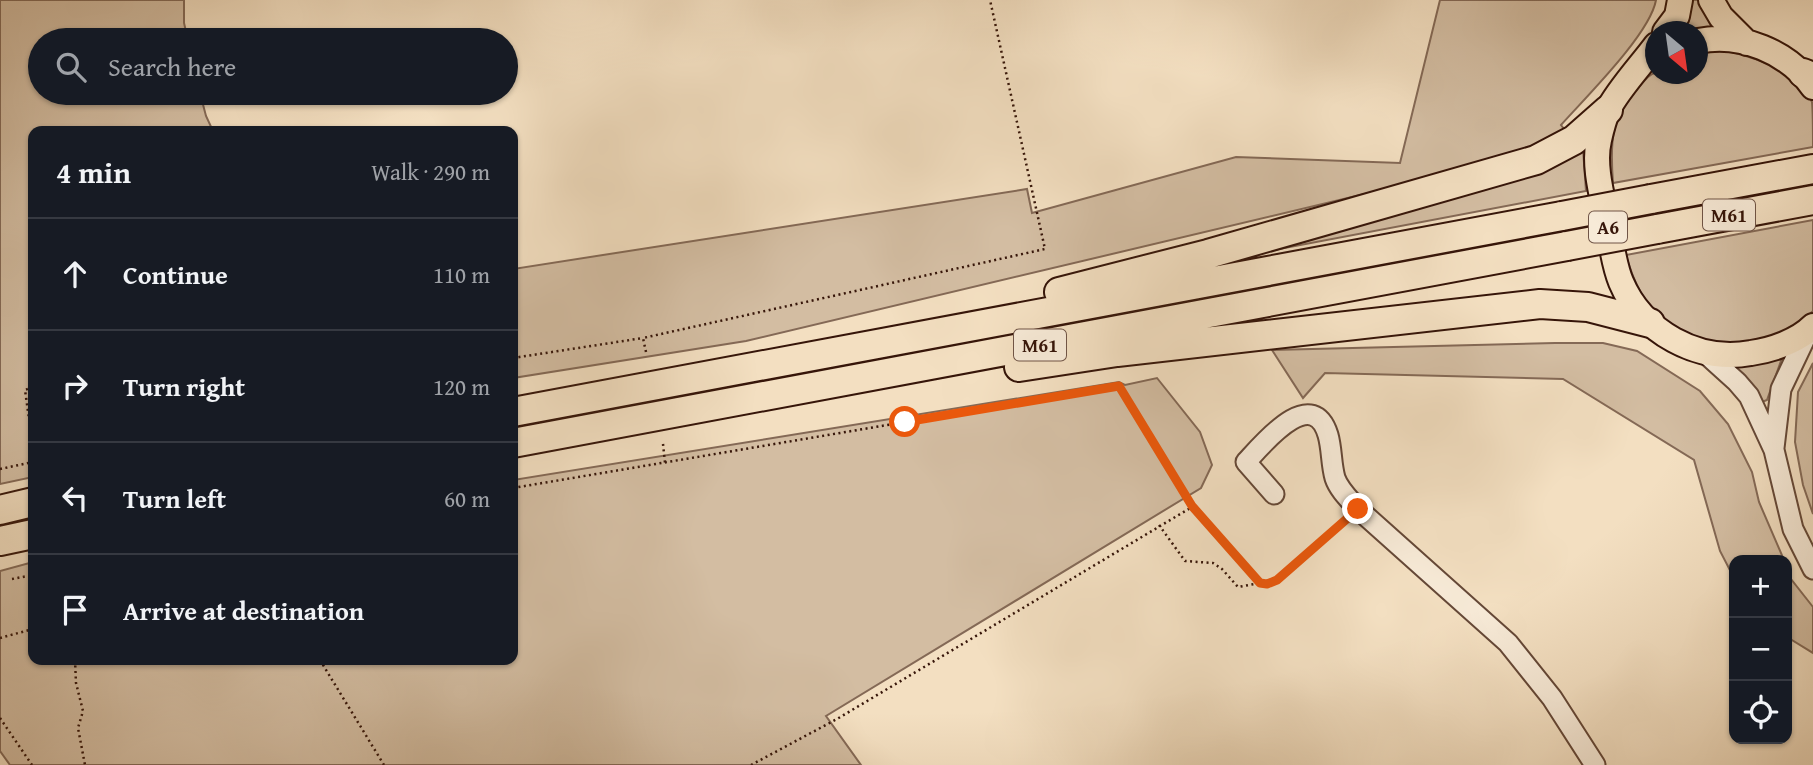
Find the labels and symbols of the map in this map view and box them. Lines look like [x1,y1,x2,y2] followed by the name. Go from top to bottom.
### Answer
[1645,21,1708,84] north arrow
[1703,200,1755,230] road number: M61
[1589,212,1627,243] road number: A6
[1014,330,1066,360] road number: M61
[889,406,920,437] route start
[1342,493,1373,524] route end

